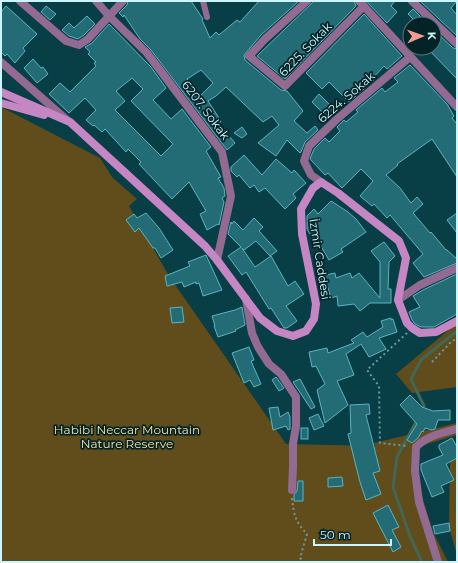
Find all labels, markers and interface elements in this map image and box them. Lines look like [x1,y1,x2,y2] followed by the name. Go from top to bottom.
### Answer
[402,16,442,56] north arrow
[275,18,335,79] street label: 6225. Sokak
[425,31,439,41] text: K
[314,68,378,126] street label: 6224. Sokak
[179,77,234,143] street label: 6207. Sokak
[306,217,334,301] street label: İzmir Caddesi
[54,422,200,451] park label: Habibi Neccar Mountain Nature Reserve
[314,521,391,547] scale bar
[320,527,351,542] text: 50 m

